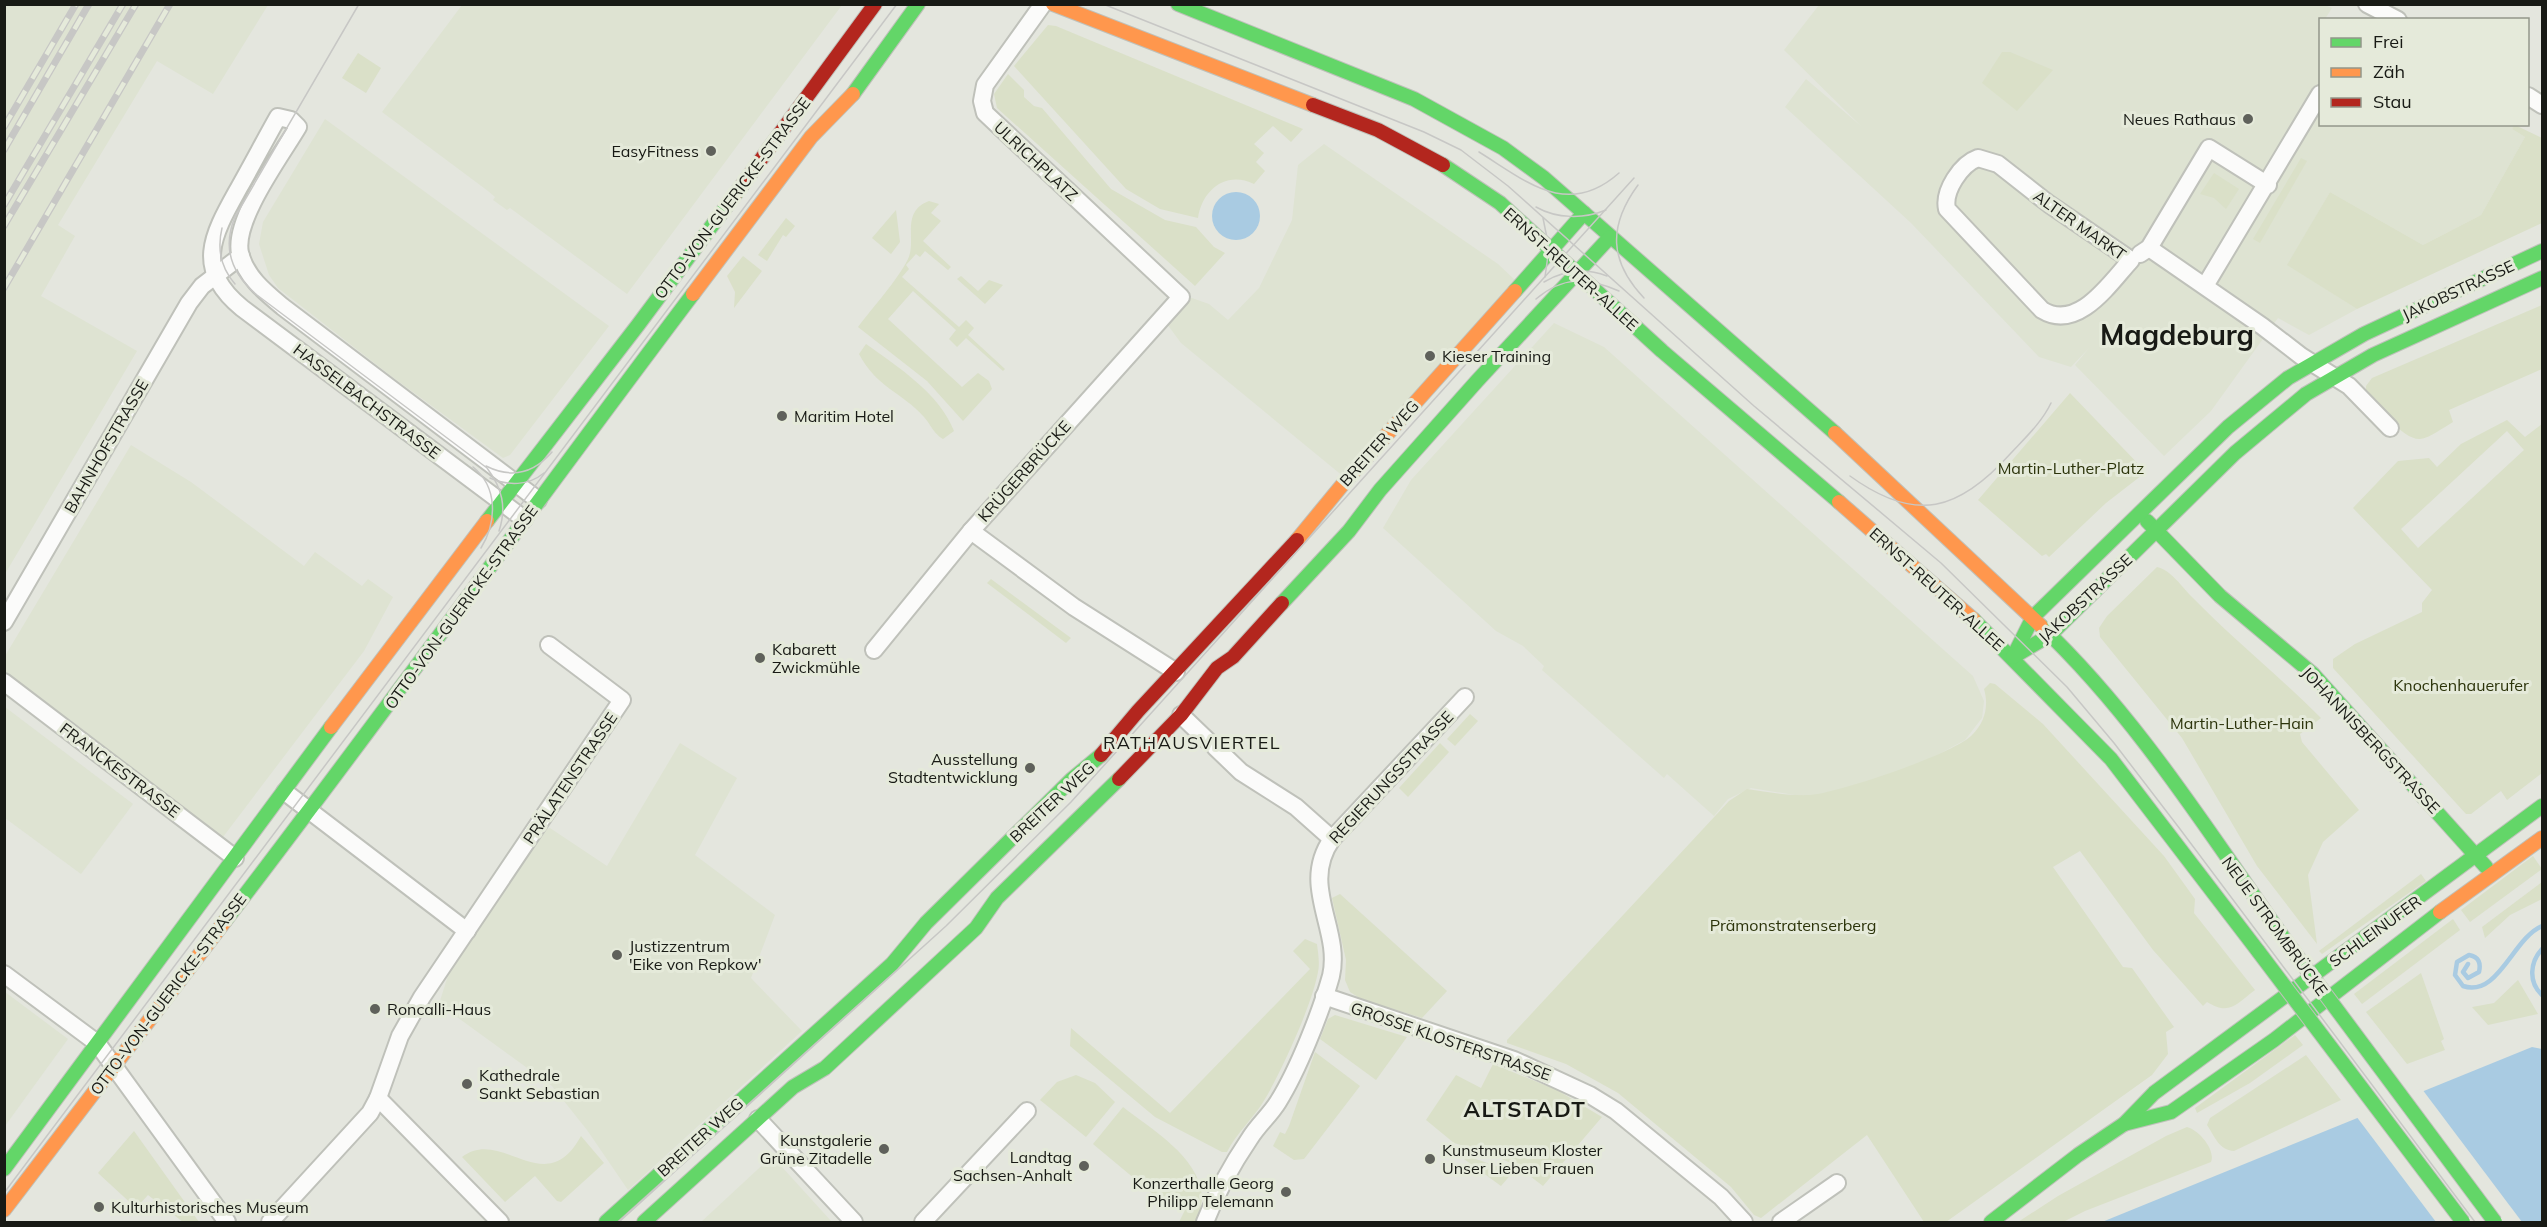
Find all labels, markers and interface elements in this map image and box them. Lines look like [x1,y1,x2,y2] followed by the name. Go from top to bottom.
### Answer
[2319,18,2529,126] legend
[2373,30,2403,53] text: Frei
[2373,60,2405,83] text: Zäh
[2373,90,2412,113] text: Stau
[650,93,814,303] street label: OTTO-VON-GUERICKE-STRASSE
[2123,109,2236,129] place label: Neues Rathaus
[2241,112,2255,126] marker: Neues Rathaus
[990,117,1082,205] street label: ULRICHPLATZ
[611,141,699,161] place label: EasyFitness
[704,144,718,158] marker: EasyFitness
[2030,186,2130,265] street label: ALTER MARKT
[1499,203,1643,335] street label: ERNST-REUTER-ALLEE
[2399,255,2517,325] street label: JAKOBSTRASSE
[2100,317,2254,352] district label: Magdeburg
[290,339,444,463] street label: HASSELBACHSTRASSE
[1442,346,1551,366] place label: Kieser Training
[1423,349,1437,363] marker: Kieser Training
[60,376,152,516] street label: BAHNHOFSTRASSE
[1335,396,1423,490] street label: BREITER WEG
[794,406,894,426] place label: Maritim Hotel
[775,409,789,423] marker: Maritim Hotel
[973,416,1075,526] street label: KRÜGERBRÜCKE
[1998,458,2144,478] park label: Martin-Luther-Platz
[380,501,542,713] street label: OTTO-VON-GUERICKE-STRASSE
[1865,523,2009,655] street label: ERNST-REUTER-ALLEE
[2034,549,2136,647] street label: JAKOBSTRASSE
[772,639,860,677] place label: Kabarett Zwickmühle
[753,651,767,665] marker: Kabarett Zwickmühle
[2298,662,2444,818] street label: JOHANNISBERGSTRASSE
[2393,675,2529,695] park label: Knochenhauerufer
[1325,707,1457,847] street label: REGIERUNGSSTRASSE
[519,708,621,848] street label: PRÄLATENSTRASSE
[2170,713,2314,733] park label: Martin-Luther-Hain
[56,718,184,822] street label: FRANCKESTRASSE
[1103,731,1281,754] district label: RATHAUSVIERTEL
[888,749,1018,787] place label: Ausstellung Stadtentwicklung
[1005,758,1099,846] street label: BREITER WEG
[1023,761,1037,775] marker: Ausstellung Stadtentwicklung
[2218,852,2332,1000] street label: NEUE STROMBRÜCKE
[86,889,250,1099] street label: OTTO-VON-GUERICKE-STRASSE
[2325,891,2425,971] street label: SCHLEINUFER
[1710,915,1876,935] park label: Prämonstratenserberg
[629,936,761,974] place label: Justizzentrum 'Eike von Repkow'
[610,948,624,962] marker: Justizzentrum 'Eike von Repkow'
[1348,997,1554,1085] street label: GROSSE KLOSTERSTRASSE
[387,999,491,1019] place label: Roncalli-Haus
[368,1002,382,1016] marker: Roncalli-Haus
[479,1065,600,1103] place label: Kathedrale Sankt Sebastian
[460,1077,474,1091] marker: Kathedrale Sankt Sebastian
[653,1093,747,1181] street label: BREITER WEG
[1464,1095,1586,1123] district label: ALTSTADT
[760,1130,872,1168] place label: Kunstgalerie Grüne Zitadelle
[1442,1140,1603,1178] place label: Kunstmuseum Kloster Unser Lieben Frauen
[877,1142,891,1156] marker: Kunstgalerie Grüne Zitadelle
[953,1147,1072,1185] place label: Landtag Sachsen-Anhalt
[1423,1152,1437,1166] marker: Kunstmuseum Kloster Unser Lieben Frauen
[1077,1159,1091,1173] marker: Landtag Sachsen-Anhalt
[1132,1173,1274,1211] place label: Konzerthalle Georg Philipp Telemann
[1279,1185,1293,1199] marker: Konzerthalle Georg Philipp Telemann
[111,1197,309,1217] place label: Kulturhistorisches Museum
[92,1200,106,1214] marker: Kulturhistorisches Museum

